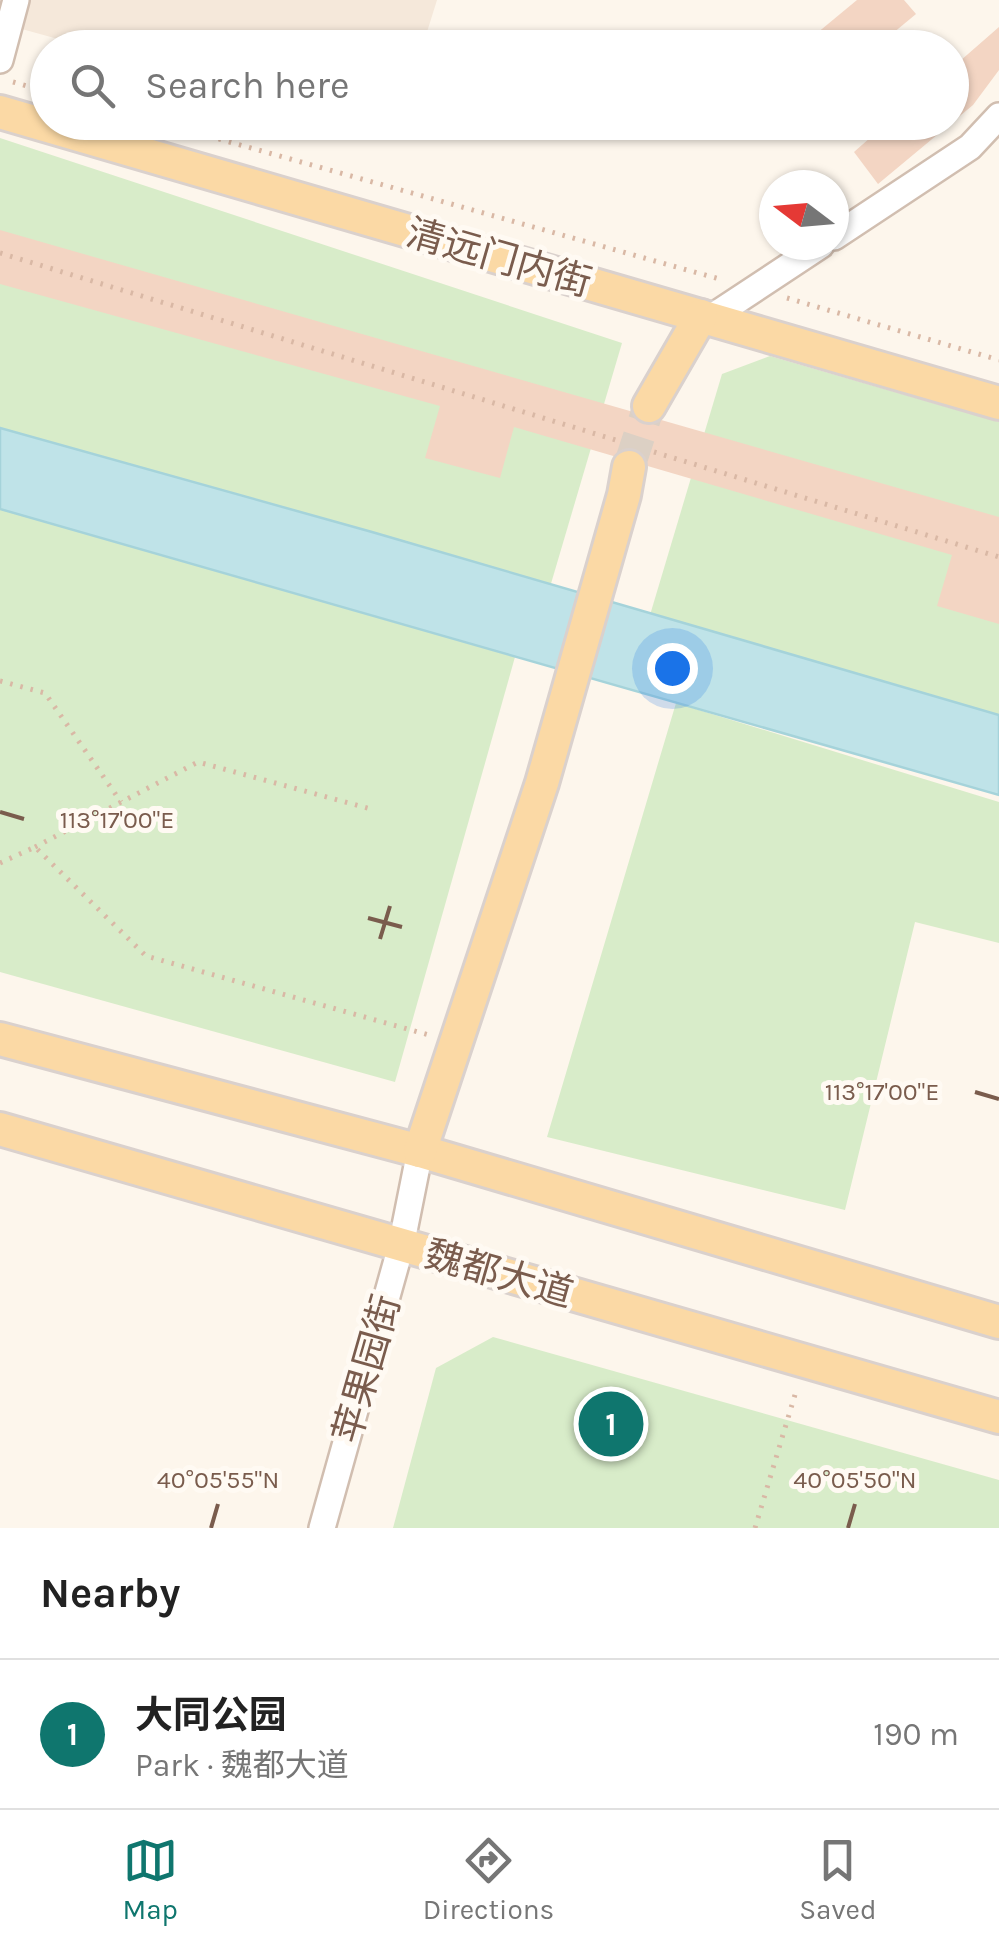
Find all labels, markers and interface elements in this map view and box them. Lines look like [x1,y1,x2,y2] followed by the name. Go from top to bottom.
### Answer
[30,30,969,140] search box
[65,58,120,113] icon: search
[145,63,349,108] text: Search here
[759,170,849,260] north arrow
[401,210,597,306] street label: 清远门内街
[647,643,698,694] your location
[60,805,174,834] text: 113°17'00"E
[825,1077,939,1106] text: 113°17'00"E
[420,1231,578,1317] street label: 魏都大道
[324,1290,410,1448] street label: 苹果园街
[578,1386,644,1462] pin: 1
[157,1465,279,1494] text: 40°05'55"N
[793,1465,917,1494] text: 40°05'50"N
[40,1568,180,1618] text: Nearby
[135,1693,287,1738] text: 大同公园
[67,1716,78,1753] text: 1
[873,1716,959,1753] text: 190 m
[135,1747,349,1784] text: Park · 魏都大道
[122,1833,178,1926] tab: Map
[423,1833,554,1926] tab: Directions
[799,1833,877,1926] tab: Saved

